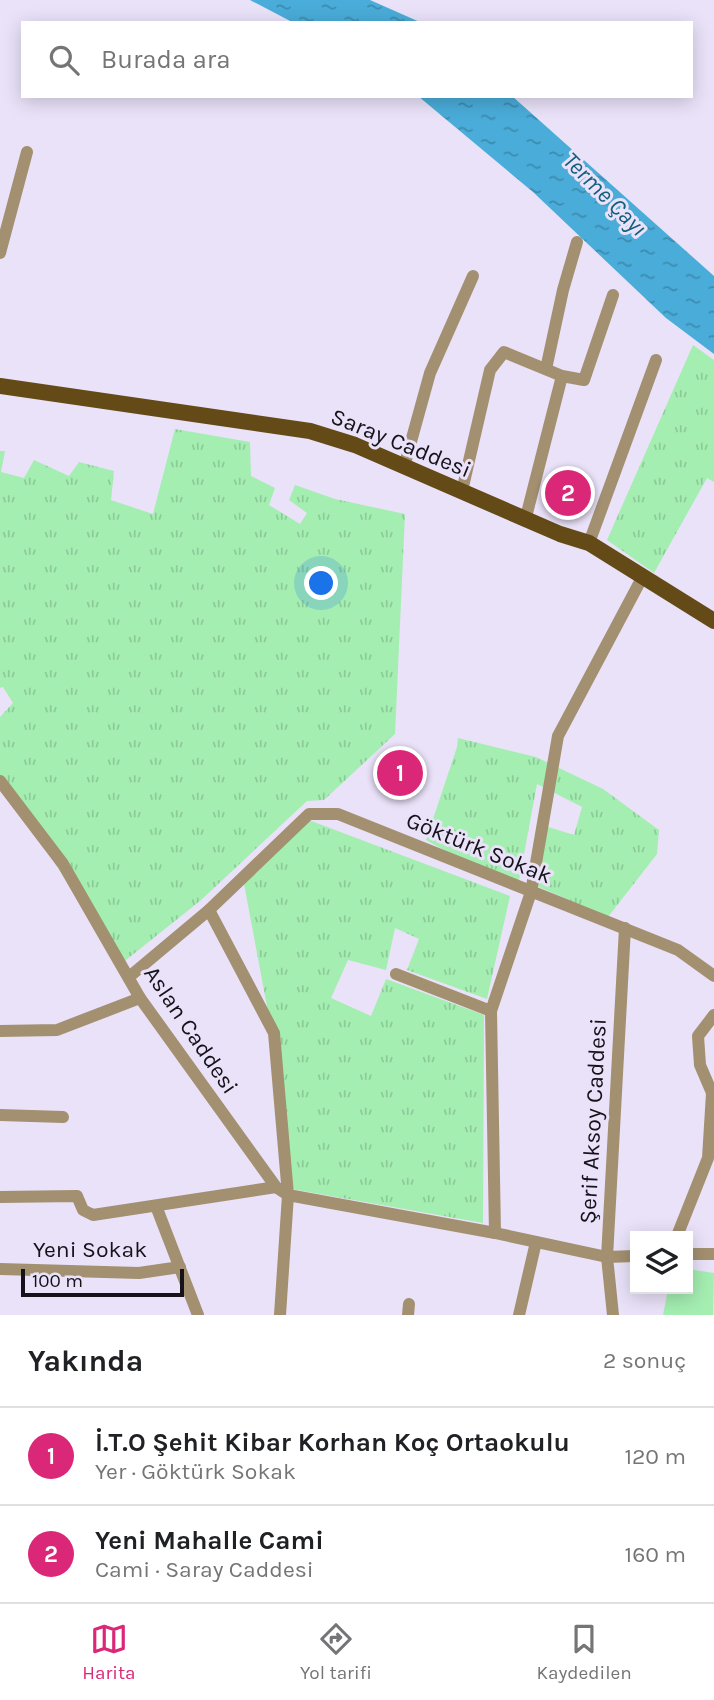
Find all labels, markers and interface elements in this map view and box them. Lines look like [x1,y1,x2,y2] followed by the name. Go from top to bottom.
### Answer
[21,21,693,98] search box
[45,41,83,79] icon: search
[101,44,231,75] text: Burada ara
[557,146,653,242] water label: Terme Çayı
[327,403,475,483] street label: Saray Caddesi
[545,467,591,519] pin: 2
[304,566,338,600] your location
[377,747,423,799] pin: 1
[402,807,556,890] street label: Göktürk Sokak
[138,961,244,1099] street label: Aslan Caddesi
[574,1017,612,1225] street label: Şerif Aksoy Caddesi
[630,1231,693,1294] map controls
[630,1231,693,1294] button: layers
[33,1236,147,1263] street label: Yeni Sokak
[21,1266,184,1298] scale bar
[32,1270,83,1292] text: 100 m
[28,1343,143,1379] text: Yakında
[603,1347,686,1374] text: 2 sonuç
[95,1427,570,1458] text: İ.T.O Şehit Kibar Korhan Koç Ortaokulu
[47,1443,55,1470] text: 1
[624,1443,686,1470] text: 120 m
[95,1458,296,1485] text: Yer · Göktürk Sokak
[95,1525,324,1556] text: Yeni Mahalle Cami
[44,1541,58,1568] text: 2
[625,1541,686,1568] text: 160 m
[95,1556,314,1583] text: Cami · Saray Caddesi
[82,1620,136,1684] tab: Harita
[300,1620,372,1684] tab: Yol tarifi
[536,1620,632,1684] tab: Kaydedilen

